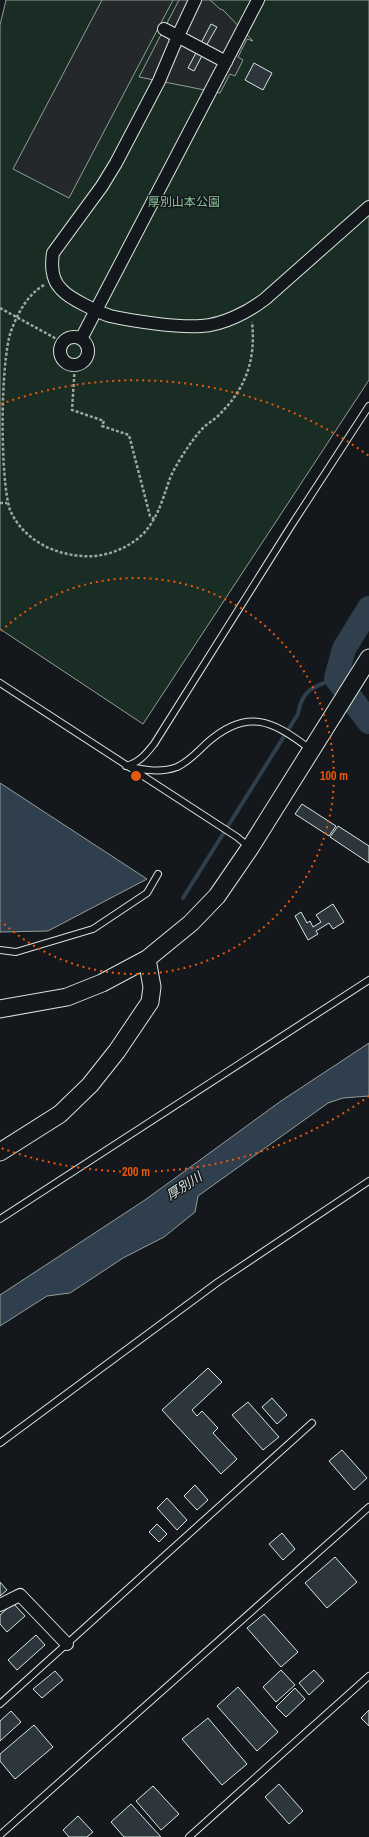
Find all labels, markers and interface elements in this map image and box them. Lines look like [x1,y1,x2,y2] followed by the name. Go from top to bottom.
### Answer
[148,194,220,210] park label: 厚別山本公園
[320,768,348,784] text: 100 m
[129,769,143,783] centre of rings
[122,1164,150,1180] text: 200 m
[163,1167,207,1204] water label: 厚別川

